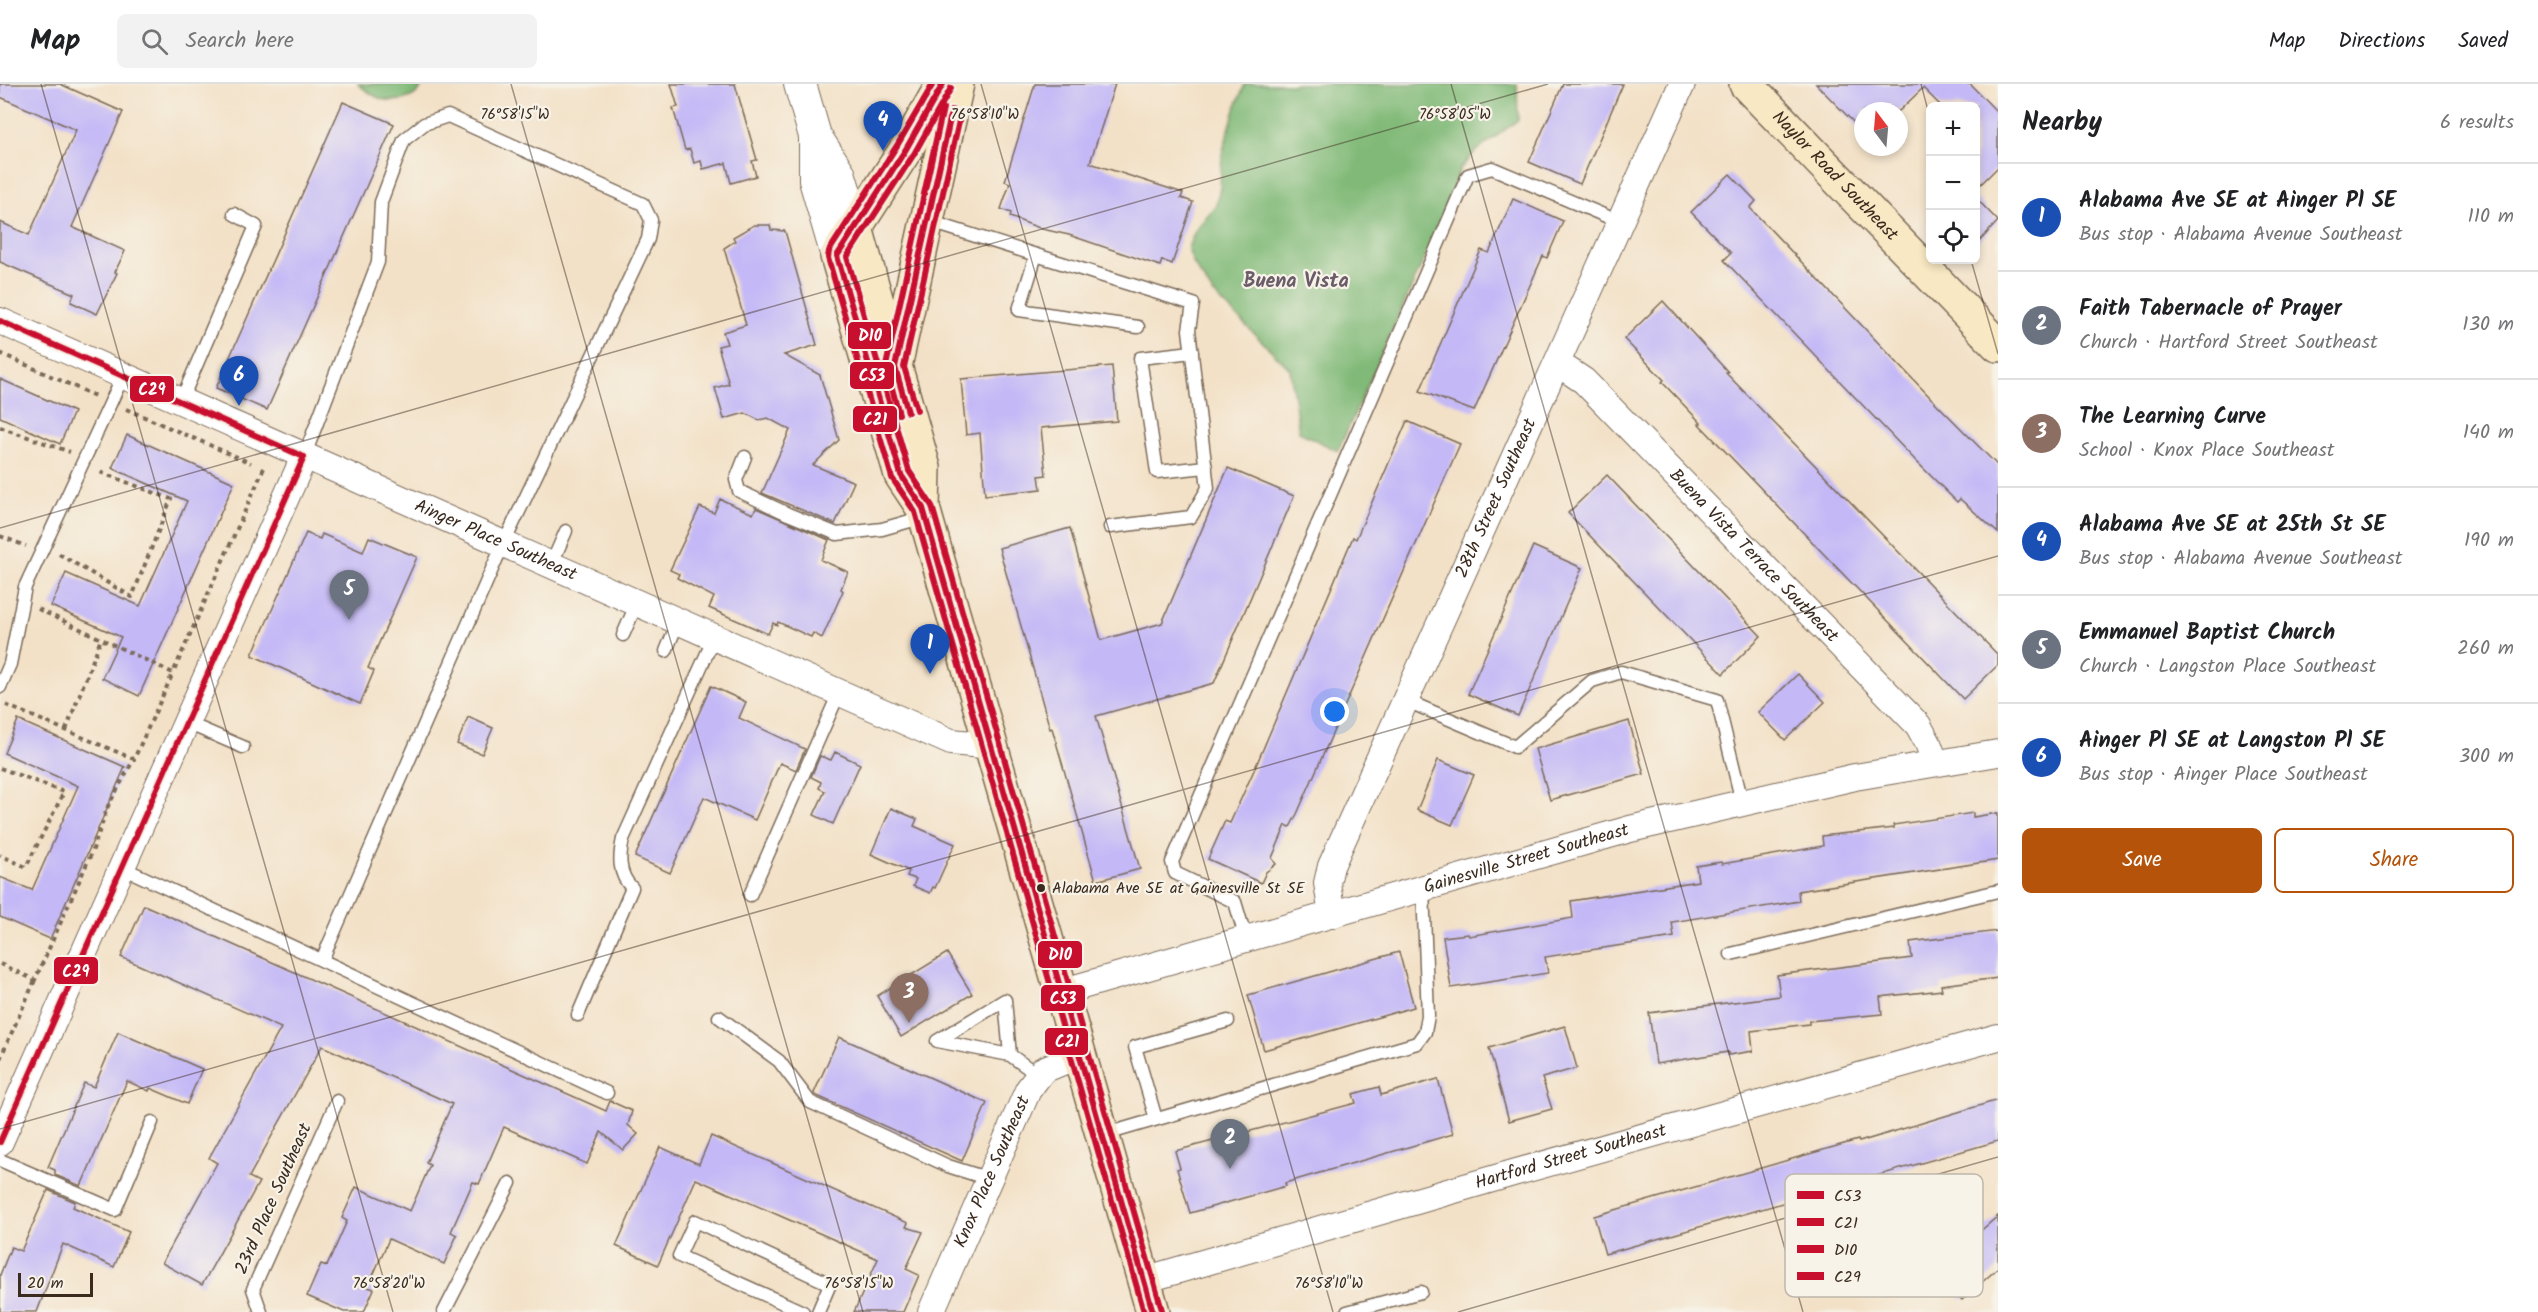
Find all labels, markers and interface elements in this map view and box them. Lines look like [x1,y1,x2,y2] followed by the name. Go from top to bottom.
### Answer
[117,14,537,68] search box
[30,19,81,64] text: Map
[186,24,294,59] text: Search here
[138,25,171,58] icon: search
[2269,25,2305,58] text: Map
[2338,25,2425,58] text: Directions
[2458,25,2508,58] text: Saved
[864,101,902,151] pin: 4
[1854,102,1908,156] north arrow
[1926,102,1980,264] map controls
[1926,102,1980,156] button: +
[2022,102,2102,144] text: Nearby
[480,103,550,127] text: 76°58'15"W
[951,103,1020,127] text: 76°58'10"W
[1419,103,1491,127] text: 76°58'05"W
[1765,104,1906,249] street label: Naylor Road Southeast
[2440,107,2514,139] text: 6 results
[1926,156,1980,210] button: −
[2079,184,2396,219] text: Alabama Ave SE at Ainger Pl SE
[2038,201,2045,233] text: 1
[2468,201,2514,233] text: 110 m
[1926,210,1980,264] button: locate
[2079,219,2403,251] text: Bus stop · Alabama Avenue Southeast
[1243,266,1349,298] district label: Buena Vista
[2079,292,2342,327] text: Faith Tabernacle of Prayer
[2036,309,2047,341] text: 2
[2462,309,2514,341] text: 130 m
[847,321,892,350] line badge: D10
[858,324,883,349] text: D10
[2079,327,2378,359] text: Church · Hartford Street Southeast
[220,356,258,406] pin: 6
[849,361,895,390] line badge: C53
[859,364,886,389] text: C53
[129,375,175,403] line badge: C29
[138,378,166,403] text: C29
[2079,400,2266,435] text: The Learning Curve
[852,405,898,433] line badge: C21
[863,408,887,433] text: C21
[1448,413,1545,583] street label: 28th Street Southeast
[2036,417,2047,449] text: 3
[2463,417,2514,449] text: 140 m
[2079,435,2335,467] text: School · Knox Place Southeast
[1662,462,1846,650] street label: Buena Vista Terrace Southeast
[410,492,582,589] street label: Ainger Place Southeast
[2079,508,2386,543] text: Alabama Ave SE at 25th St SE
[2036,525,2047,557] text: 4
[2464,525,2514,557] text: 190 m
[2079,543,2403,575] text: Bus stop · Alabama Avenue Southeast
[330,570,368,620] pin: 5
[2079,616,2335,651] text: Emmanuel Baptist Church
[910,624,950,674] pin: 1
[2036,633,2047,665] text: 5
[2457,633,2514,665] text: 260 m
[2079,651,2376,683] text: Church · Langston Place Southeast
[1320,697,1349,726] your location
[2079,724,2385,759] text: Ainger Pl SE at Langston Pl SE
[2036,741,2047,773] text: 6
[2459,741,2514,773] text: 300 m
[2079,759,2368,791] text: Bus stop · Ainger Place Southeast
[1420,815,1633,902] street label: Gainesville Street Southeast
[2022,828,2262,893] button: Save
[2274,828,2514,893] button: Share
[1052,876,1305,901] place label: Alabama Ave SE at Gainesville St SE
[1035,882,1047,894] marker: Alabama Ave SE at Gainesville St SE
[1037,940,1083,969] line badge: D10
[1048,943,1073,968] text: D10
[53,956,99,985] line badge: C29
[62,960,90,985] text: C29
[890,974,928,1023] pin: 3
[1040,984,1086,1012] line badge: C53
[1050,987,1077,1012] text: C53
[1044,1027,1089,1056] line badge: C21
[1055,1030,1079,1055] text: C21
[946,1090,1039,1253] street label: Knox Place Southeast
[1471,1116,1671,1198] street label: Hartford Street Southeast
[228,1118,321,1279] street label: 23rd Place Southeast
[1210,1120,1250,1169] pin: 2
[1785,1174,1983,1297] legend
[1834,1184,1861,1209] text: C53
[1834,1211,1858,1236] text: C21
[1834,1238,1857,1263] text: D10
[1834,1265,1861,1290] text: C29
[18,1270,93,1298] scale bar
[27,1271,63,1296] text: 20 m
[353,1272,426,1296] text: 76°58'20"W
[824,1272,894,1296] text: 76°58'15"W
[1295,1272,1364,1296] text: 76°58'10"W

